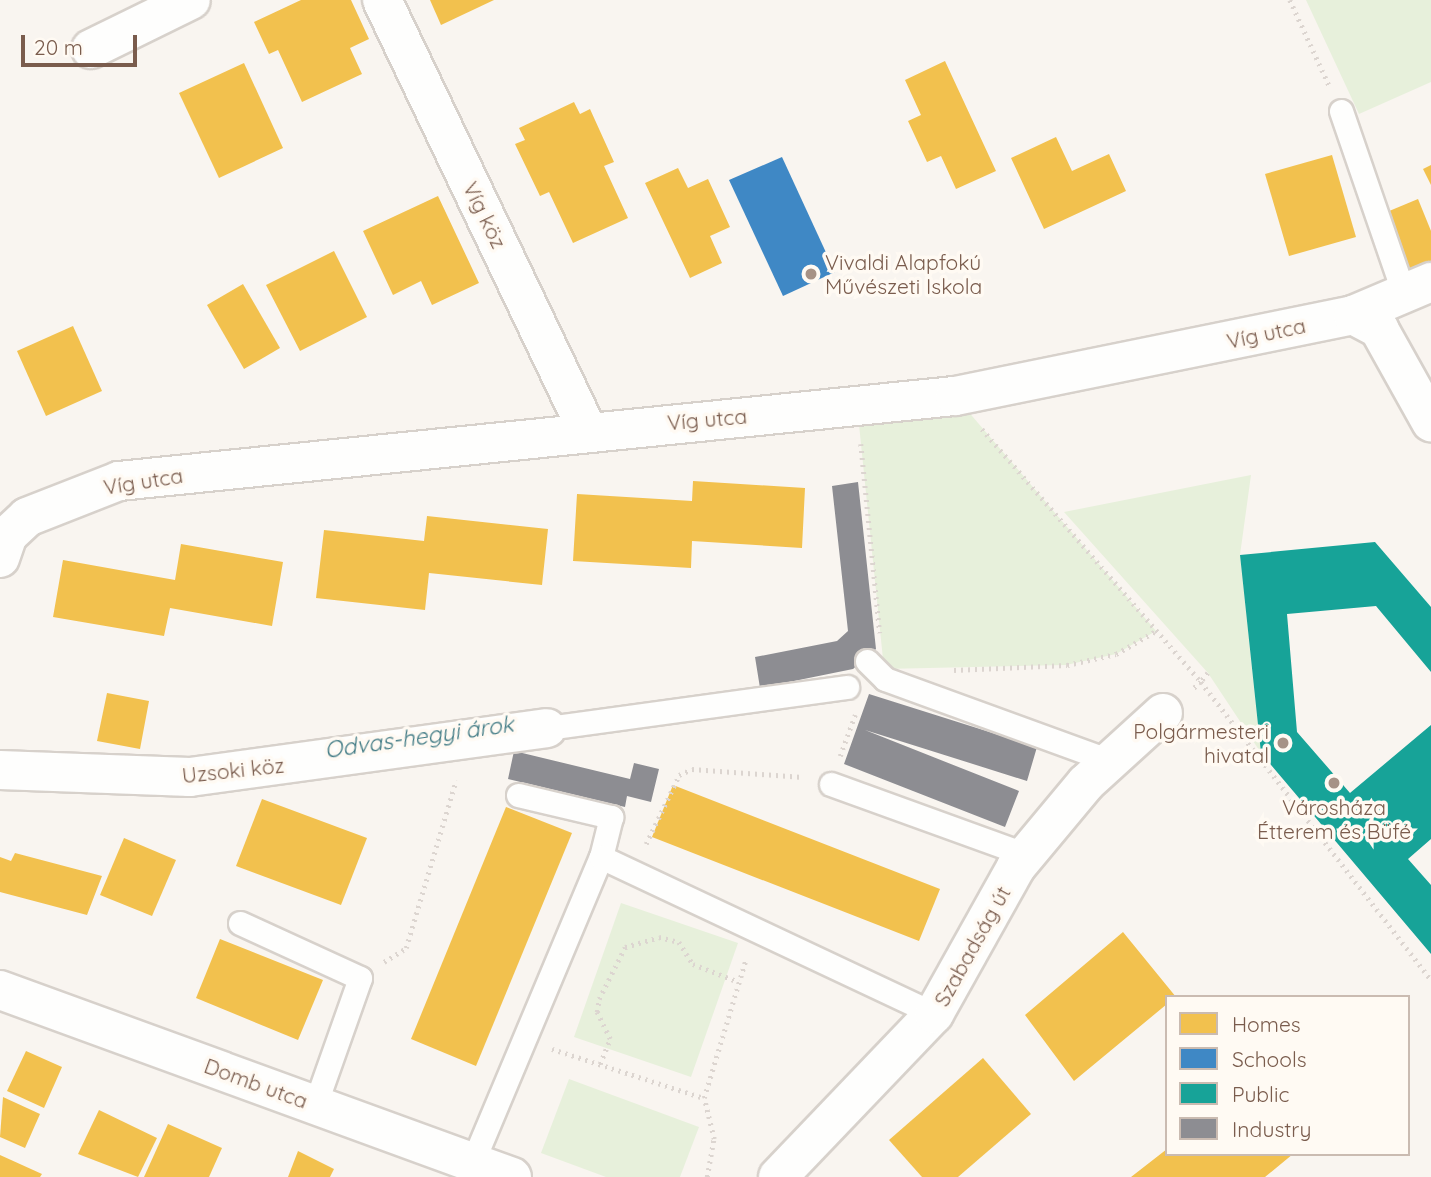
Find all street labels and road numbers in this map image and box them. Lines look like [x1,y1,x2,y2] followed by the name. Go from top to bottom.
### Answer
[458,178,512,252] street label: Víg köz
[1224,312,1308,354] street label: Víg utca
[666,403,748,435] street label: Víg utca
[102,462,184,500] street label: Víg utca
[181,752,285,788] street label: Uzsoki köz
[929,882,1015,1010] street label: Szabadság út
[201,1053,311,1113] street label: Domb utca

